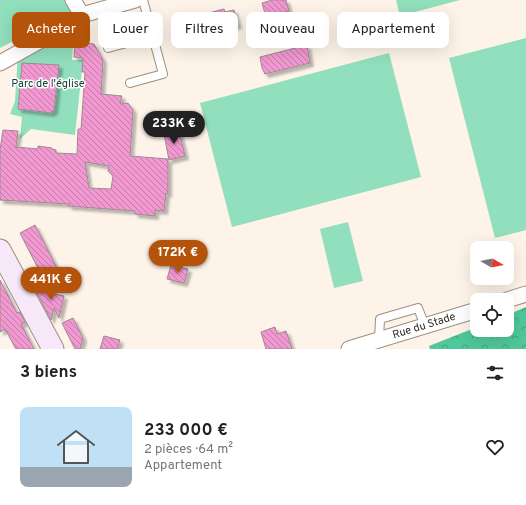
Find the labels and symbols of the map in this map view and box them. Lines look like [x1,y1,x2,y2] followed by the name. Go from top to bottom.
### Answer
[11,77,85,91] park label: Parc de l'église
[141,111,207,145] pin: 233K €
[145,240,211,274] pin: 172K €
[470,241,514,285] north arrow
[18,267,84,301] pin: 441K €
[391,310,457,342] street label: Rue du Stade

